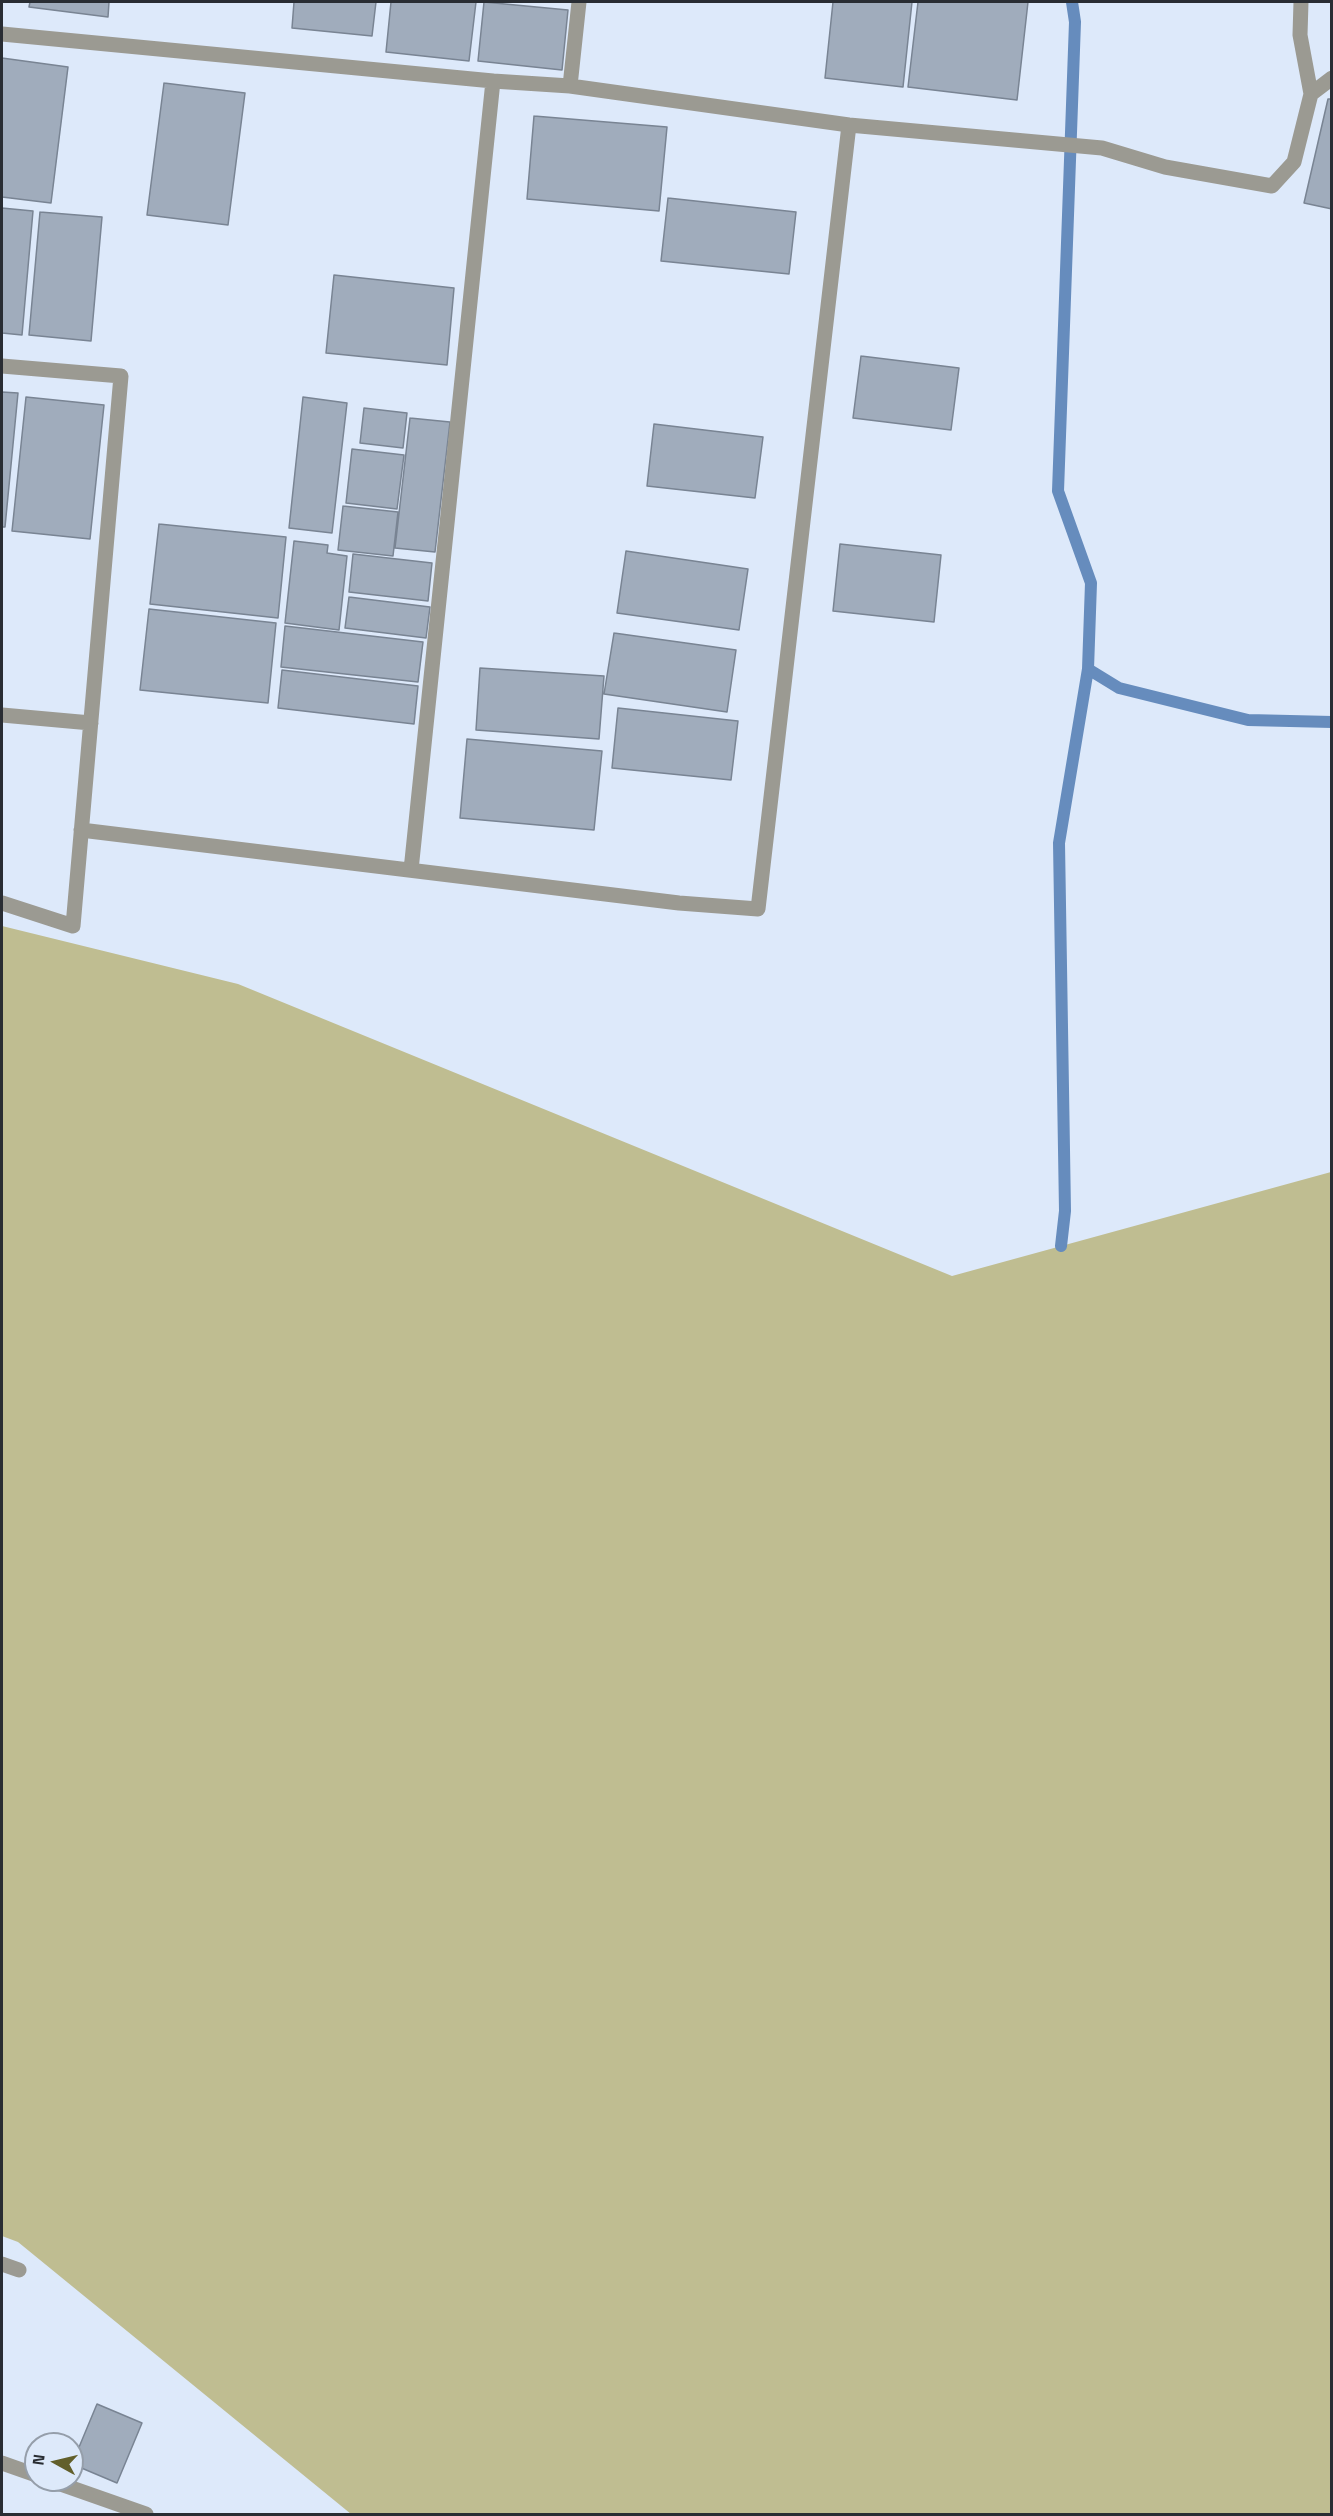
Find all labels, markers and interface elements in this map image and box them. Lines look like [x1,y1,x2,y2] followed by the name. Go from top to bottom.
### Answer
[24,2432,84,2492] north arrow
[26,2453,51,2467] text: N

